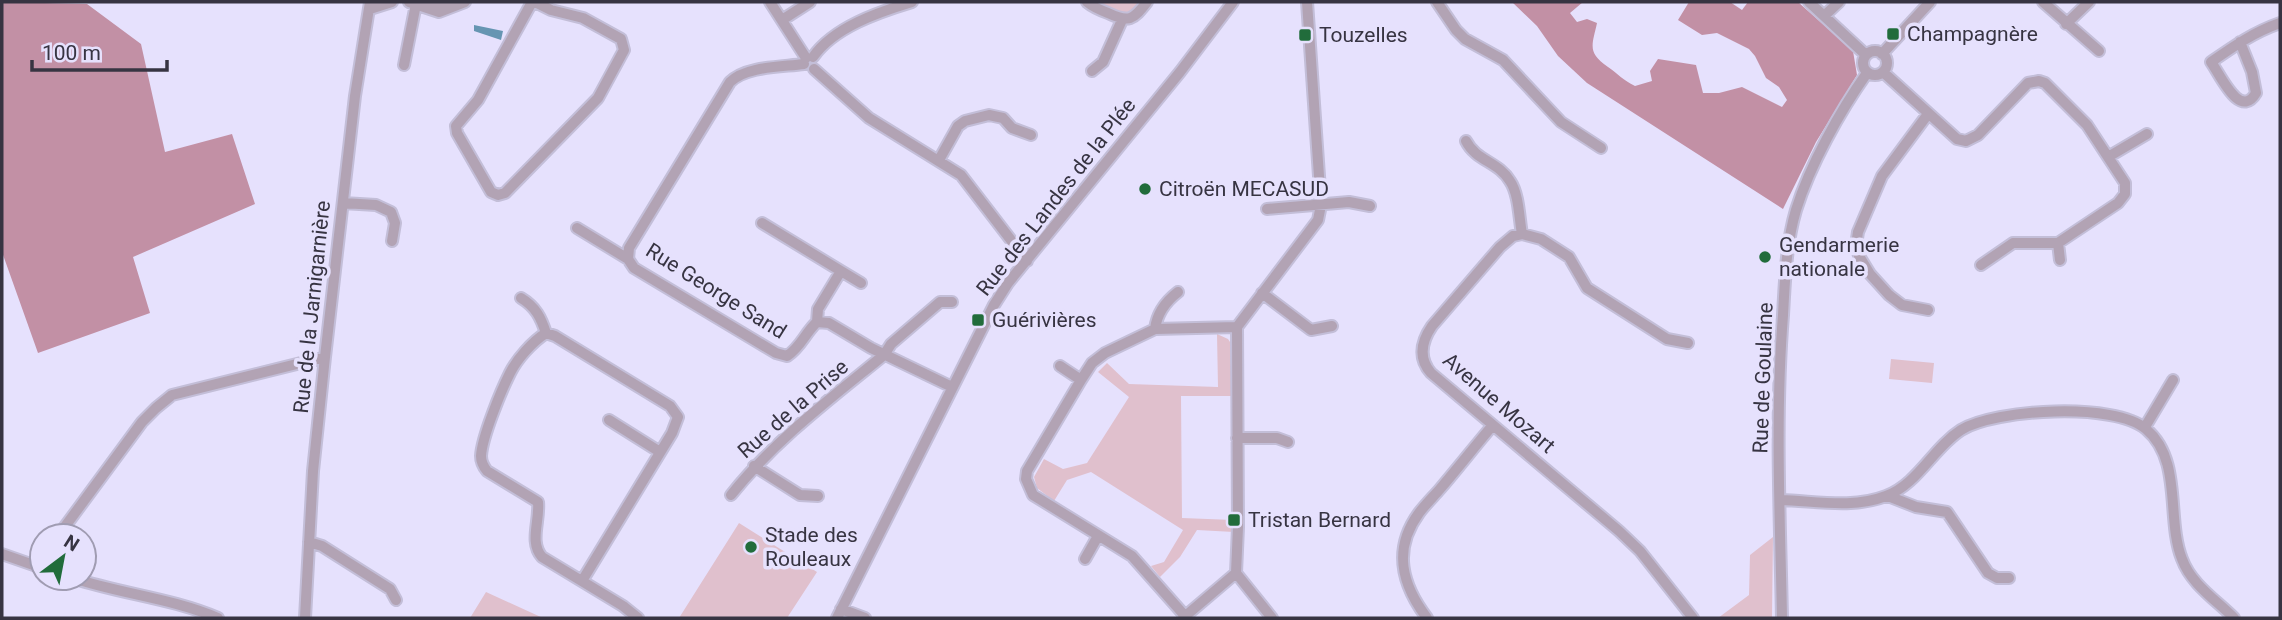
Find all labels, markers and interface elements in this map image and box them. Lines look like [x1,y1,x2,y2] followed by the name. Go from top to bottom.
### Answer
[1907,22,2038,46] place label: Champagnère
[1319,23,1408,47] place label: Touzelles
[1885,26,1901,42] marker: Champagnère
[1297,27,1313,43] marker: Touzelles
[32,28,166,72] scale bar
[42,41,101,65] text: 100 m
[971,94,1141,300] street label: Rue des Landes de la Plée
[1159,177,1329,201] place label: Citroën MECASUD
[1137,181,1153,197] marker: Citroën MECASUD
[289,199,335,415] street label: Rue de la Jarnigarnière
[1779,233,1899,281] place label: Gendarmerie nationale
[642,238,790,344] street label: Rue George Sand
[1757,249,1773,265] marker: Gendarmerie nationale
[1748,302,1778,454] street label: Rue de Goulaine
[992,308,1097,332] place label: Guérivières
[970,312,986,328] marker: Guérivières
[1438,348,1560,458] street label: Avenue Mozart
[733,355,853,463] street label: Rue de la Prise
[1248,508,1391,532] place label: Tristan Bernard
[1226,512,1242,528] marker: Tristan Bernard
[28,522,98,592] north arrow
[765,523,858,571] place label: Stade des Rouleaux
[60,530,84,556] text: N
[743,539,759,555] marker: Stade des Rouleaux

